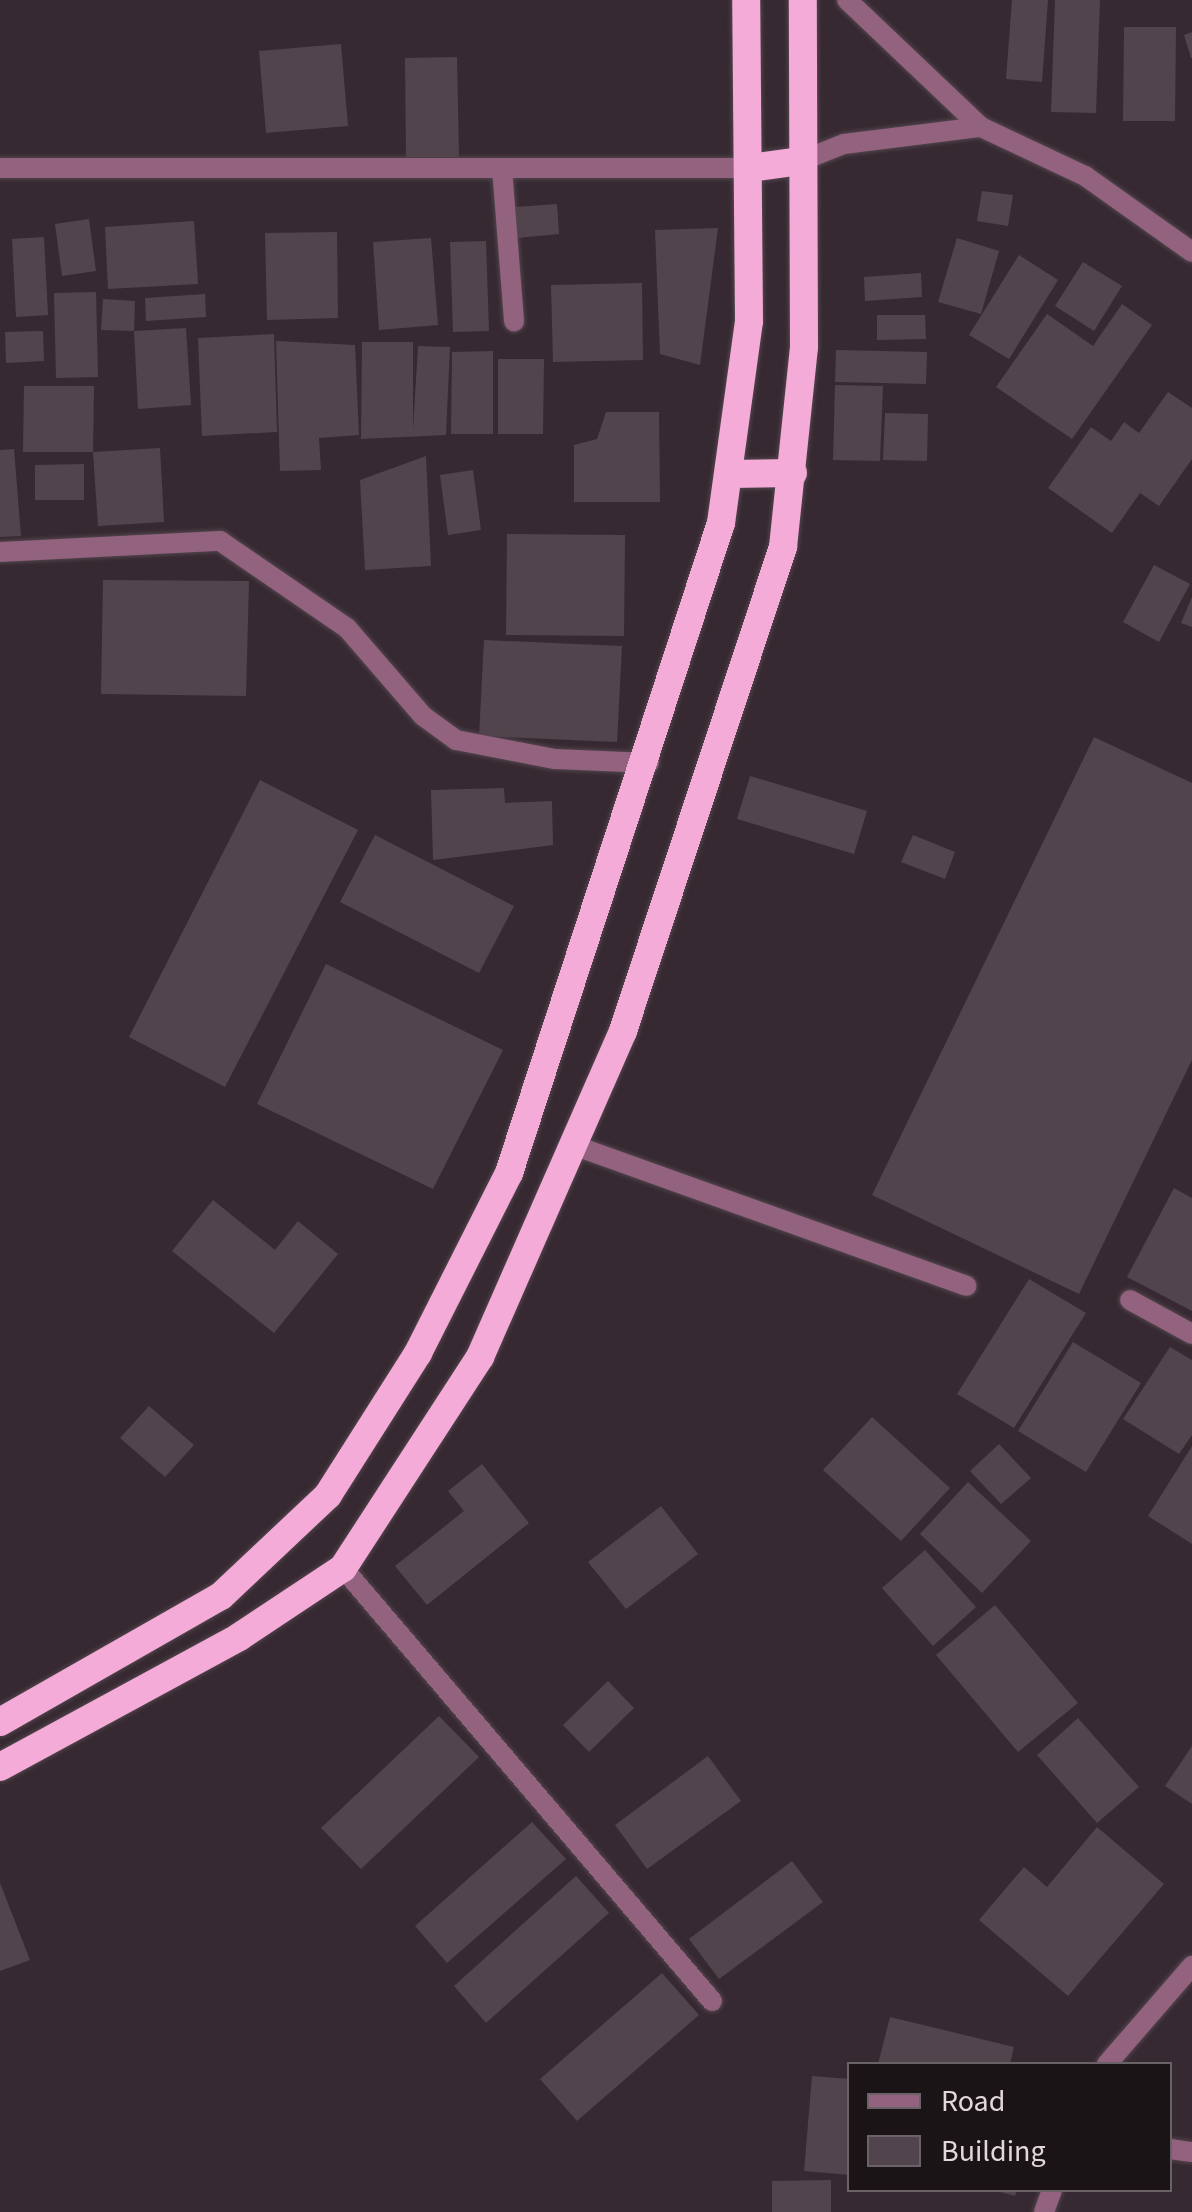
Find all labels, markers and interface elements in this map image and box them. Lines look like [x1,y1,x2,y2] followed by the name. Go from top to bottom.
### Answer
[847,2062,1172,2192] legend
[941,2080,1005,2123] text: Road
[941,2130,1046,2173] text: Building

